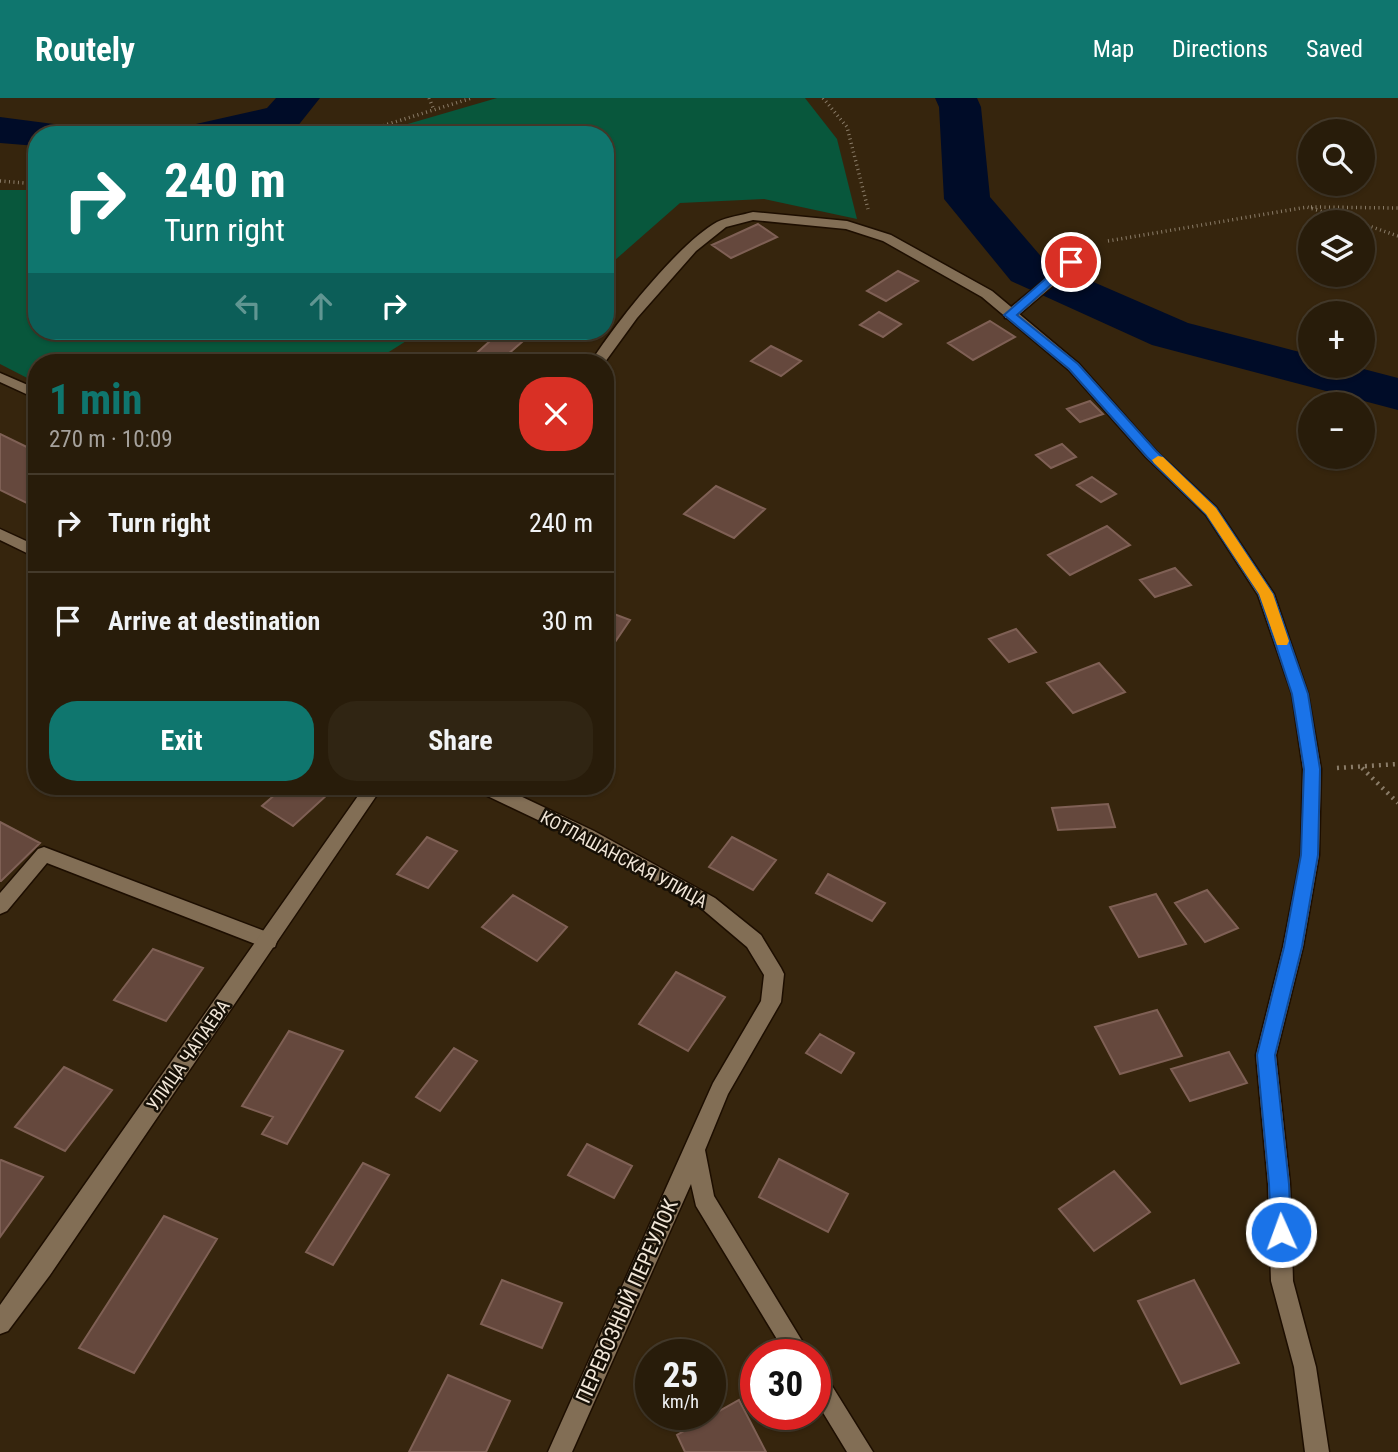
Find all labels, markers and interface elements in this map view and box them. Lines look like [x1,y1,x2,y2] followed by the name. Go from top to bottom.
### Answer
[35,30,135,69] text: Routely
[1093,35,1134,63] text: Map
[1172,35,1268,63] text: Directions
[1306,35,1363,63] text: Saved
[1298,119,1375,469] map controls
[1298,119,1375,196] button: search
[164,152,286,209] text: 240 m
[49,154,140,245] icon: right
[1298,210,1375,287] button: layers
[164,211,285,249] text: Turn right
[1041,232,1101,292] pin
[1052,243,1090,281] icon: arrive
[229,287,267,325] icon: left
[302,287,340,325] icon: ahead
[375,287,413,325] icon: right
[1298,301,1375,378] button: +
[49,375,142,424] text: 1 min
[519,377,593,451] button: close
[1298,392,1375,469] button: −
[49,426,173,453] text: 270 m · 10:09
[49,504,87,542] icon: right
[108,508,210,538] text: Turn right
[529,508,593,538] text: 240 m
[49,602,87,640] icon: arrive
[108,606,320,636] text: Arrive at destination
[542,606,593,636] text: 30 m
[49,701,314,781] button: Exit
[328,701,593,781] button: Share
[537,806,712,912] street label: КОТЛАШАНСКАЯ УЛИЦА
[142,995,234,1114] street label: УЛИЦА ЧАПАЕВА
[571,1195,683,1407] street label: ПЕРЕВОЗНЫЙ ПЕРЕУЛОК
[1244,1195,1318,1269] position arrow
[740,1339,831,1430] speed limit sign: 30
[663,1355,698,1396] text: 25
[662,1391,699,1412] text: km/h

